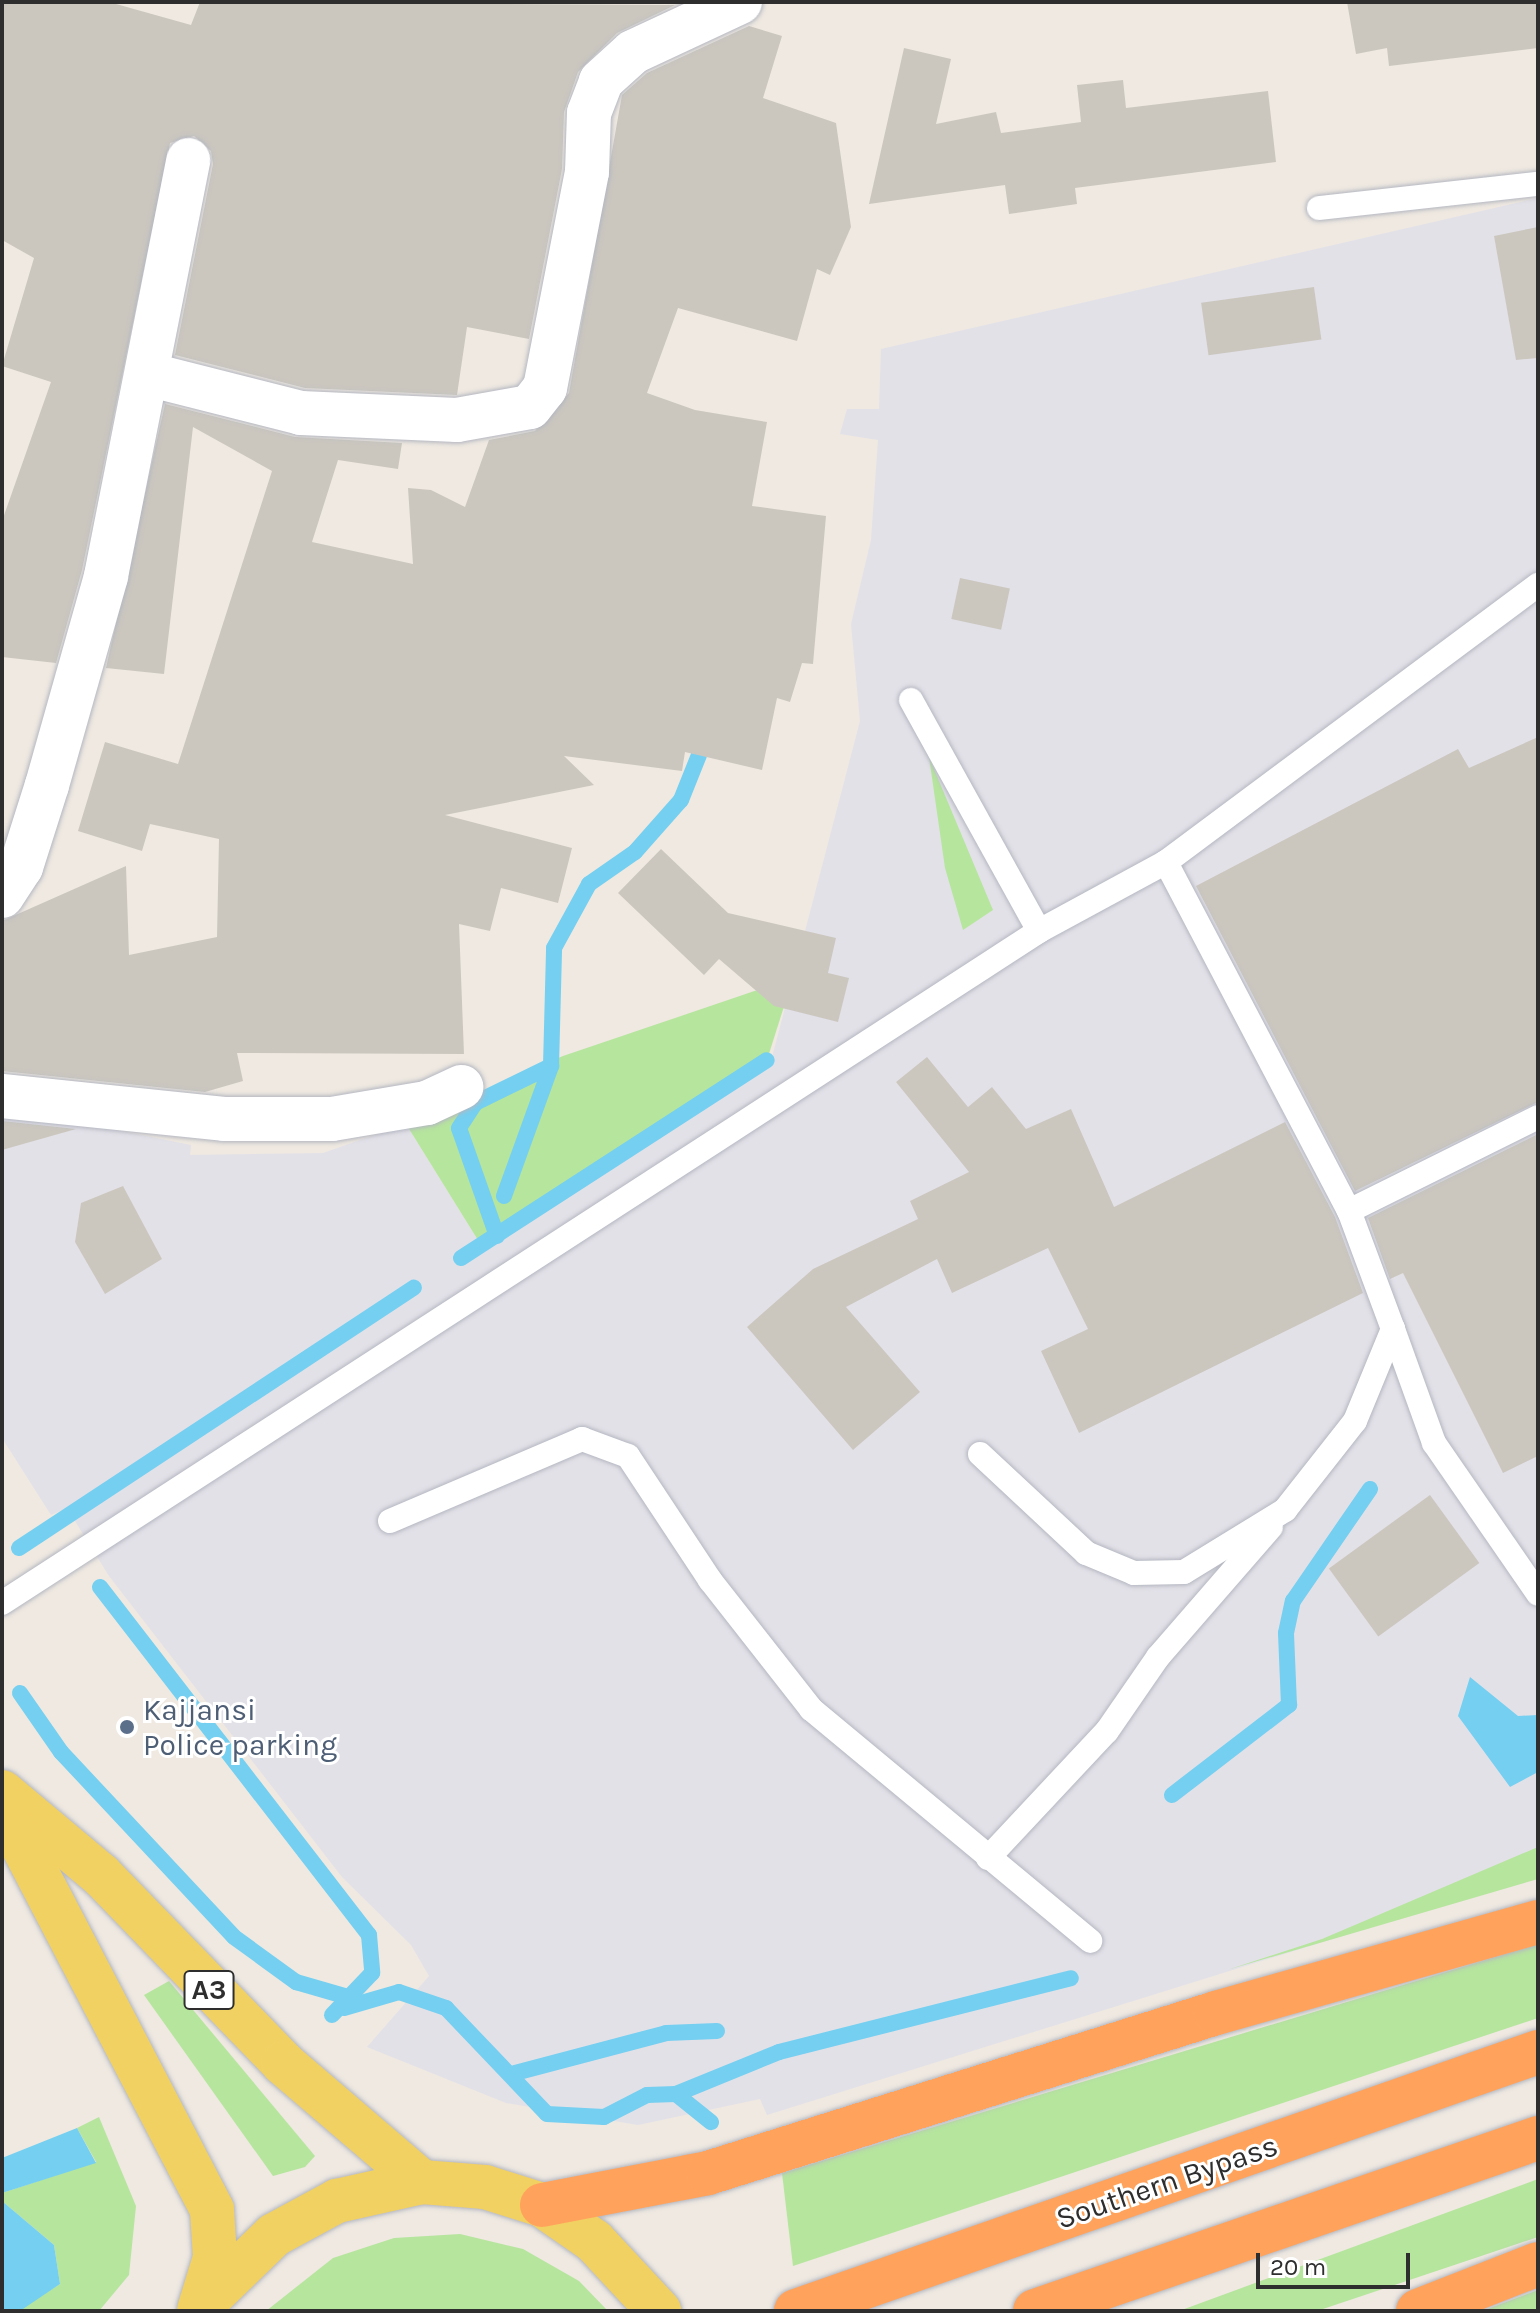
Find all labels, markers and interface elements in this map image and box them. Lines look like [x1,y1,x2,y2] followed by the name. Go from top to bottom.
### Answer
[143,1692,337,1762] place label: Kajjansi Police parking
[118,1718,136,1736] marker: Kajjansi Police parking
[183,1966,235,2014] road number: A3
[1052,2127,1282,2237] street label: Southern Bypass
[1260,2237,1414,2287] scale bar
[1270,2253,1326,2281] text: 20 m

